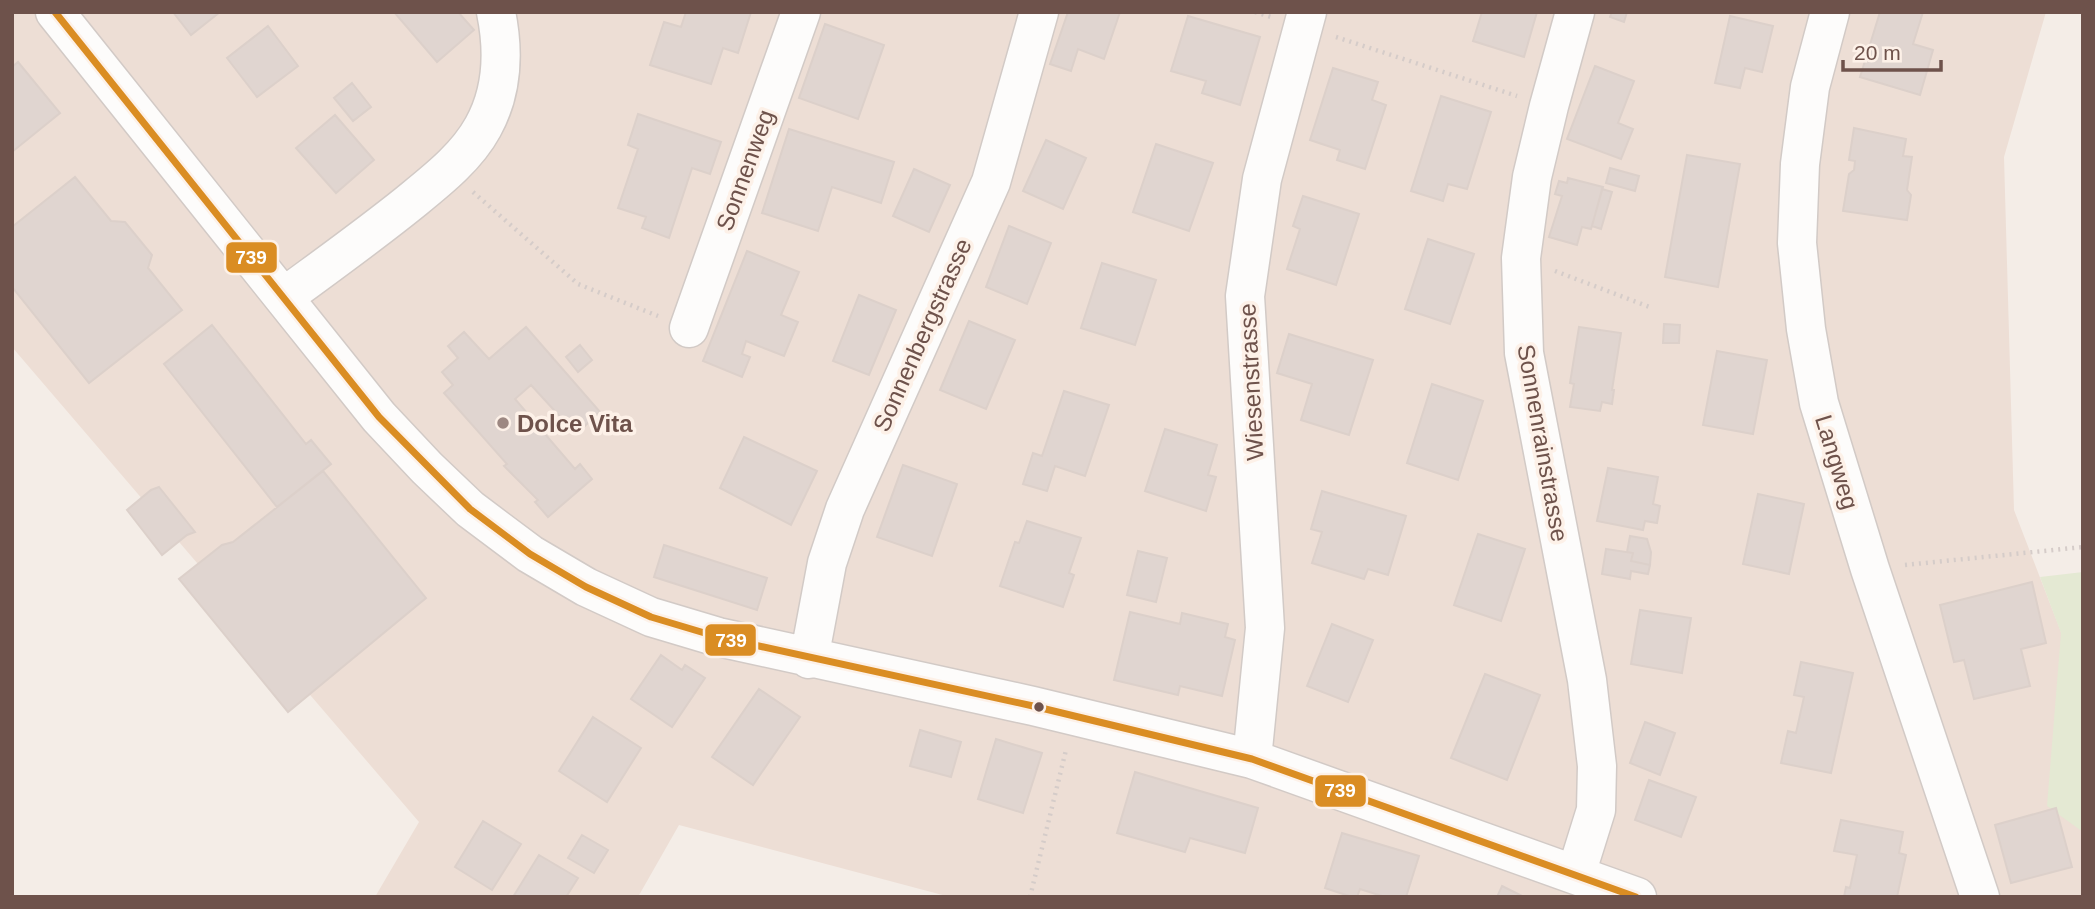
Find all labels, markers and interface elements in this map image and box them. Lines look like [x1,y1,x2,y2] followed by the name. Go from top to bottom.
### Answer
[1843,28,1941,72] scale bar
[1854,41,1901,64] text: 20 m
[711,106,779,234] street label: Sonnenweg
[867,234,977,436] street label: Sonnenbergstrasse
[225,241,278,274] line badge: 739
[235,247,267,268] text: 739
[1233,303,1269,461] street label: Wiesenstrasse
[1512,342,1574,544] street label: Sonnenrainstrasse
[517,410,633,437] place label: Dolce Vita
[1810,411,1864,513] street label: Langweg
[495,415,511,431] marker: Dolce Vita
[704,623,757,657] line badge: 739
[715,630,747,651] text: 739
[1032,700,1046,714] unlabelled marker
[1314,774,1367,808] line badge: 739
[1324,780,1356,801] text: 739

